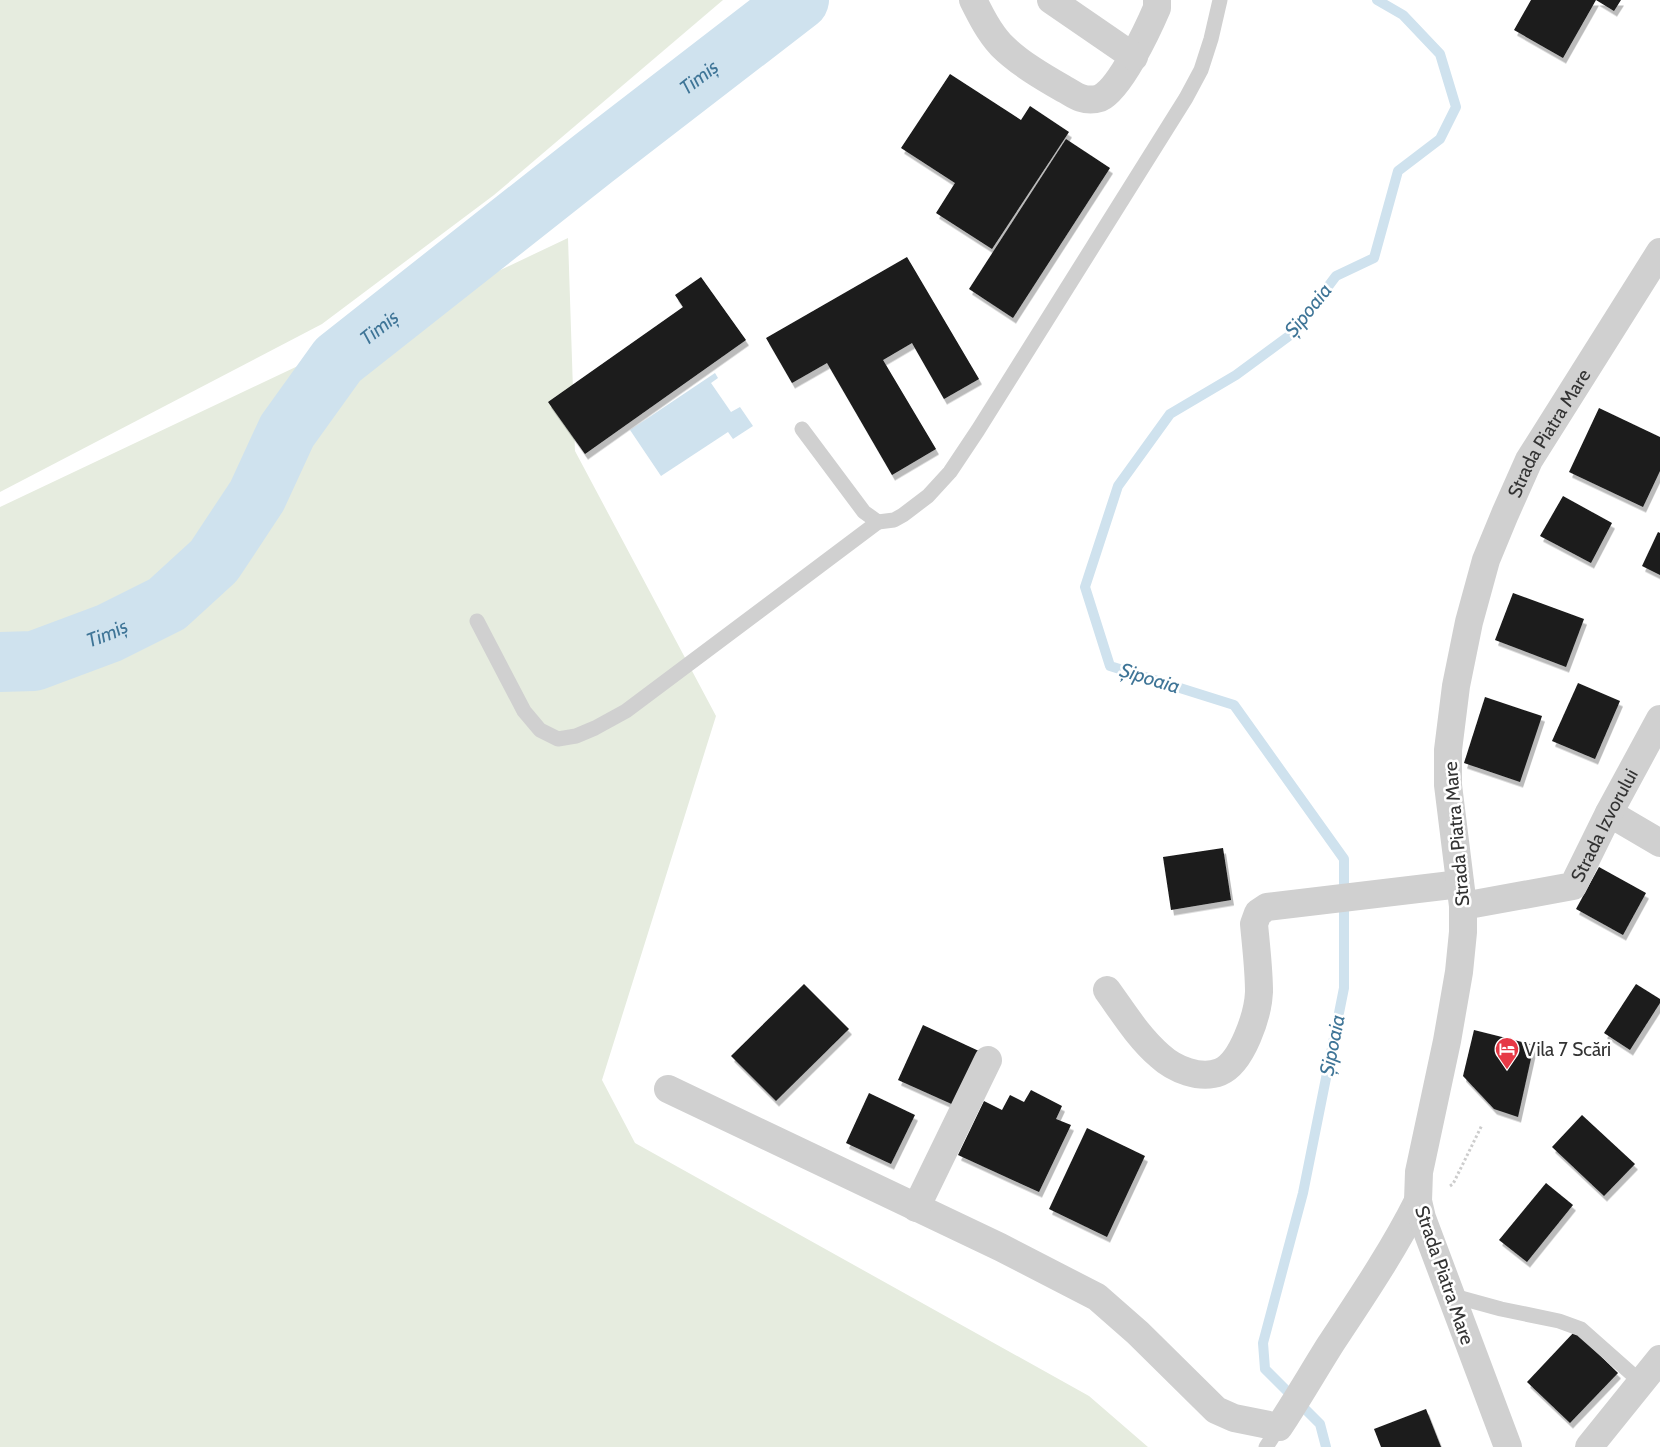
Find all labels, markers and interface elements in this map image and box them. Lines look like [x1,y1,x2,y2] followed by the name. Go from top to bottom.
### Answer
[675,55,723,100] water label: Timiș
[1279,278,1337,342] water label: Șipoaia
[355,305,404,350] water label: Timiș
[1503,365,1596,501] street label: Strada Piatra Mare
[83,614,132,652] water label: Timiș
[1117,658,1183,698] water label: Șipoaia
[1439,760,1474,907] street label: Strada Piatra Mare
[1566,765,1643,886] street label: Strada Izvorului
[1314,1012,1350,1078] water label: Șipoaia
[1494,1036,1520,1070] hotel icon: Vila 7 Scări
[1524,1038,1611,1061] place label: Vila 7 Scări
[1410,1203,1479,1348] street label: Strada Piatra Mare

